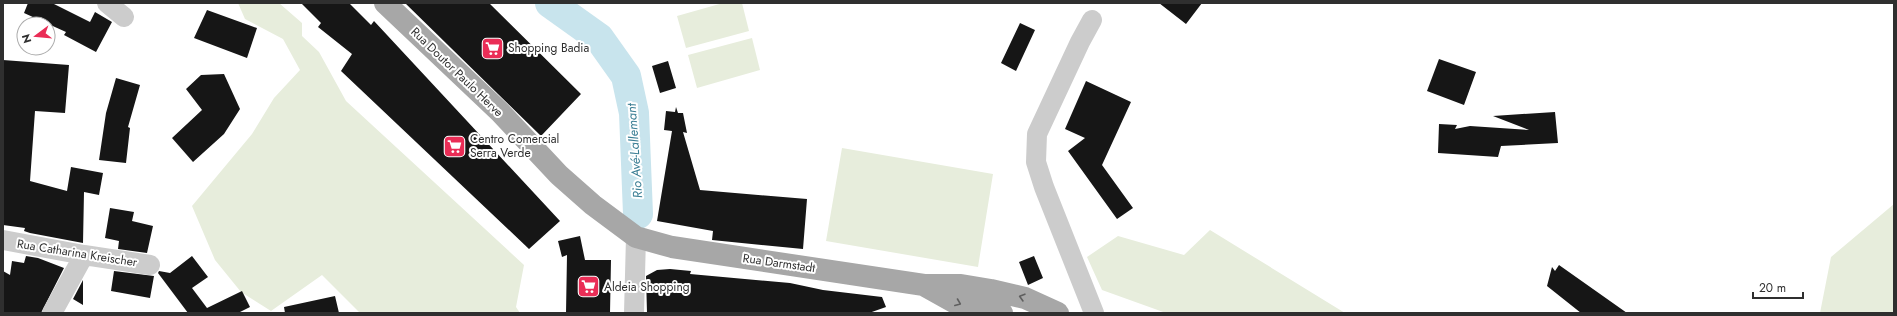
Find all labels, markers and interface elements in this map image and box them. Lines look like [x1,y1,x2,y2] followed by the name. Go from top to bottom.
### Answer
[16,16,56,56] north arrow
[407,23,507,121] street label: Rua Doutor Paulo Herve
[17,32,35,45] text: N
[480,35,506,61] supermarket icon: Shopping Badia
[508,39,589,57] place label: Shopping Badia
[622,102,647,199] water label: Rio Avé‐Lallemant
[470,130,559,162] place label: Centro Comercial Serra Verde
[442,133,468,159] supermarket icon: Centro Comercial Serra Verde
[16,235,139,272] street label: Rua Catharina Kreischer
[742,249,817,277] street label: Rua Darmstadt
[575,274,601,300] supermarket icon: Aldeia Shopping
[1753,274,1803,300] scale bar
[604,278,690,296] place label: Aldeia Shopping
[1759,279,1786,297] text: 20 m
[1019,294,1026,302] one-way arrow
[954,299,961,307] one-way arrow

